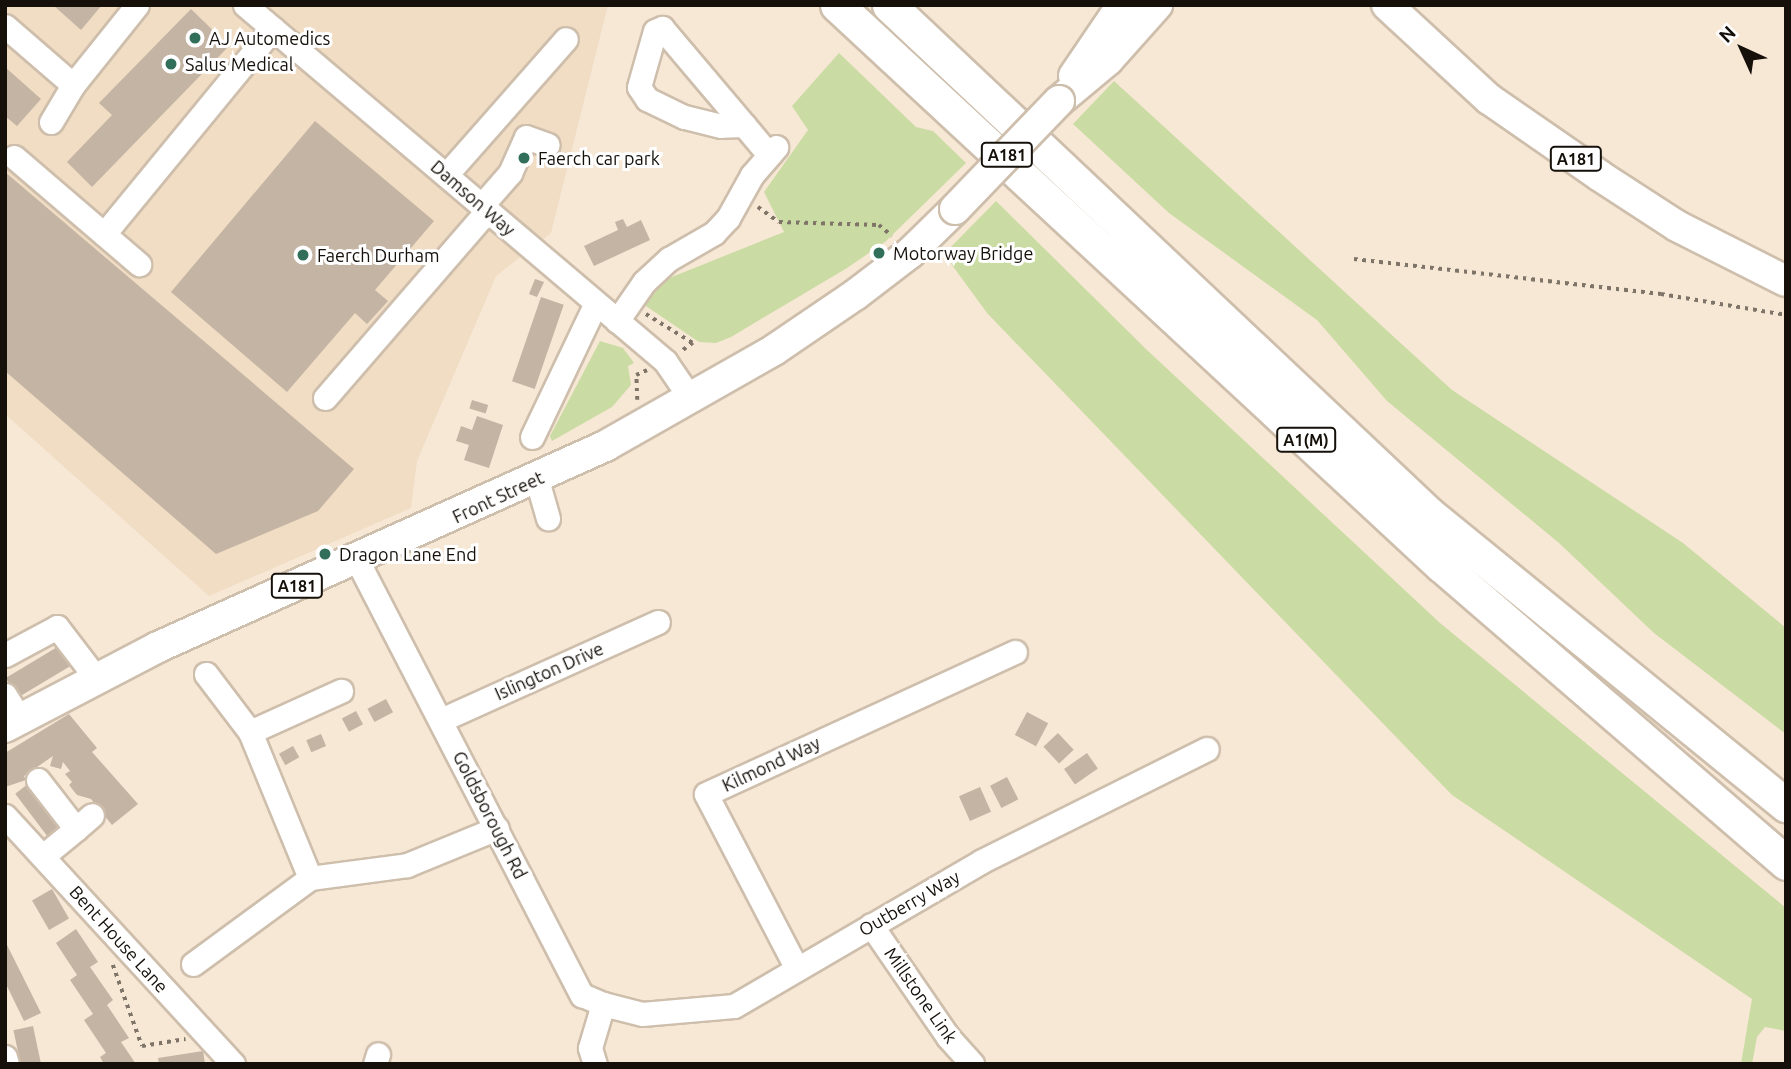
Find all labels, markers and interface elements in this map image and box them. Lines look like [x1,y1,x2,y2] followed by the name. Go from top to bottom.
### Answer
[1707,14,1777,84] north arrow
[1714,21,1740,47] text: N
[209,27,330,49] place label: AJ Automedics
[187,30,203,46] marker: AJ Automedics
[185,53,293,75] place label: Salus Medical
[163,56,179,72] marker: Salus Medical
[981,142,1033,168] road number: A181
[1550,146,1602,172] road number: A181
[538,147,660,169] place label: Faerch car park
[516,150,532,166] marker: Faerch car park
[427,156,519,240] street label: Damson Way
[893,242,1033,264] place label: Motorway Bridge
[317,244,439,266] place label: Faerch Durham
[871,245,887,261] marker: Motorway Bridge
[295,247,311,263] marker: Faerch Durham
[1274,428,1338,452] road number: A1(M)
[449,466,547,528] street label: Front Street
[339,543,477,565] place label: Dragon Lane End
[317,546,333,562] marker: Dragon Lane End
[271,573,323,598] road number: A181
[491,637,607,705] street label: Islington Drive
[719,732,823,796] street label: Kilmond Way
[448,747,532,883] street label: Goldsborough Rd
[855,865,963,941] street label: Outberry Way
[65,881,173,997] street label: Bent House Lane
[880,943,962,1047] street label: Millstone Link

